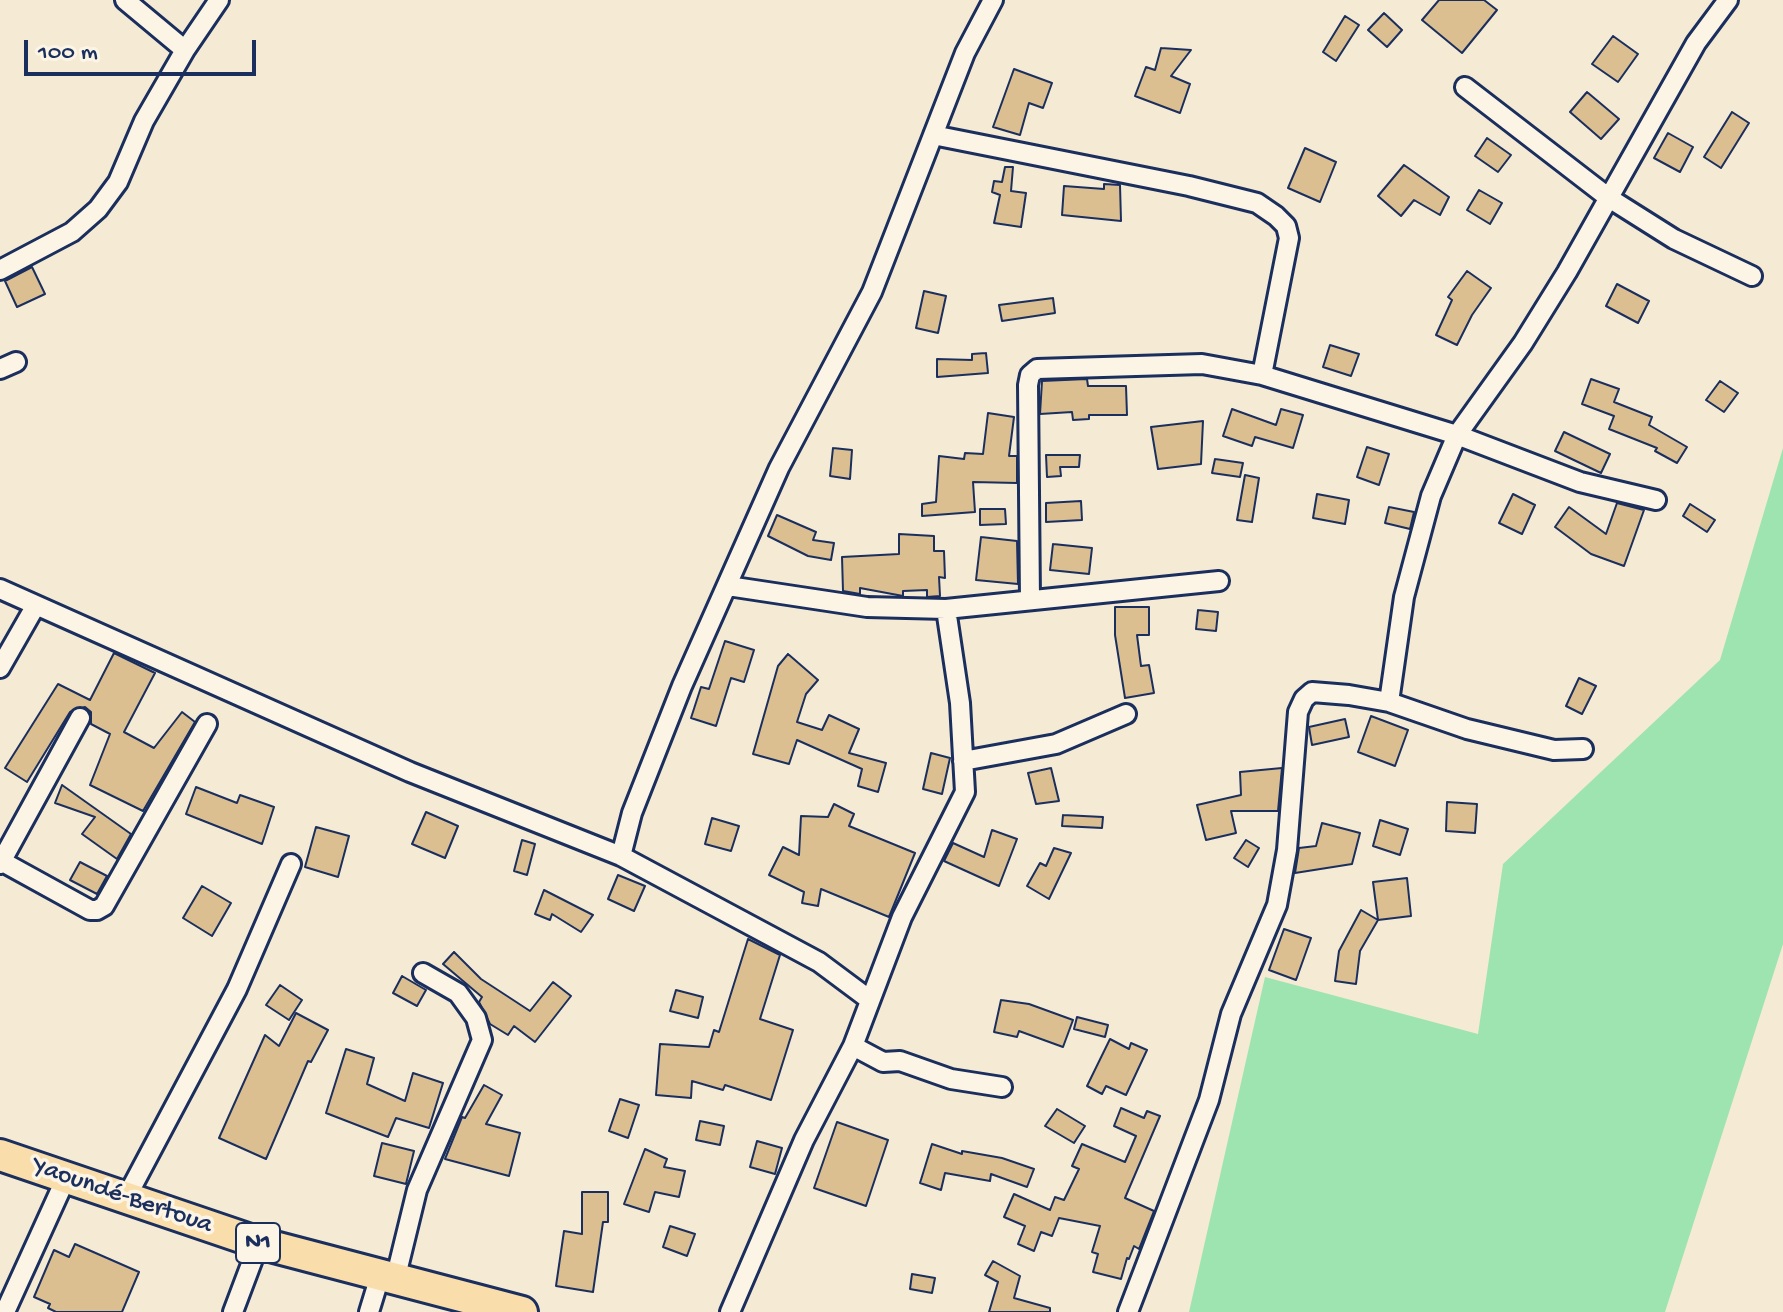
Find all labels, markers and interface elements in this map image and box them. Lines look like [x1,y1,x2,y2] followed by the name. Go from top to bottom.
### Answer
[28,24,260,74] scale bar
[38,39,98,68] text: 100 m
[28,1152,216,1242] street label: Yaoundé-Bertoua
[236,1223,280,1263] road number: N1

